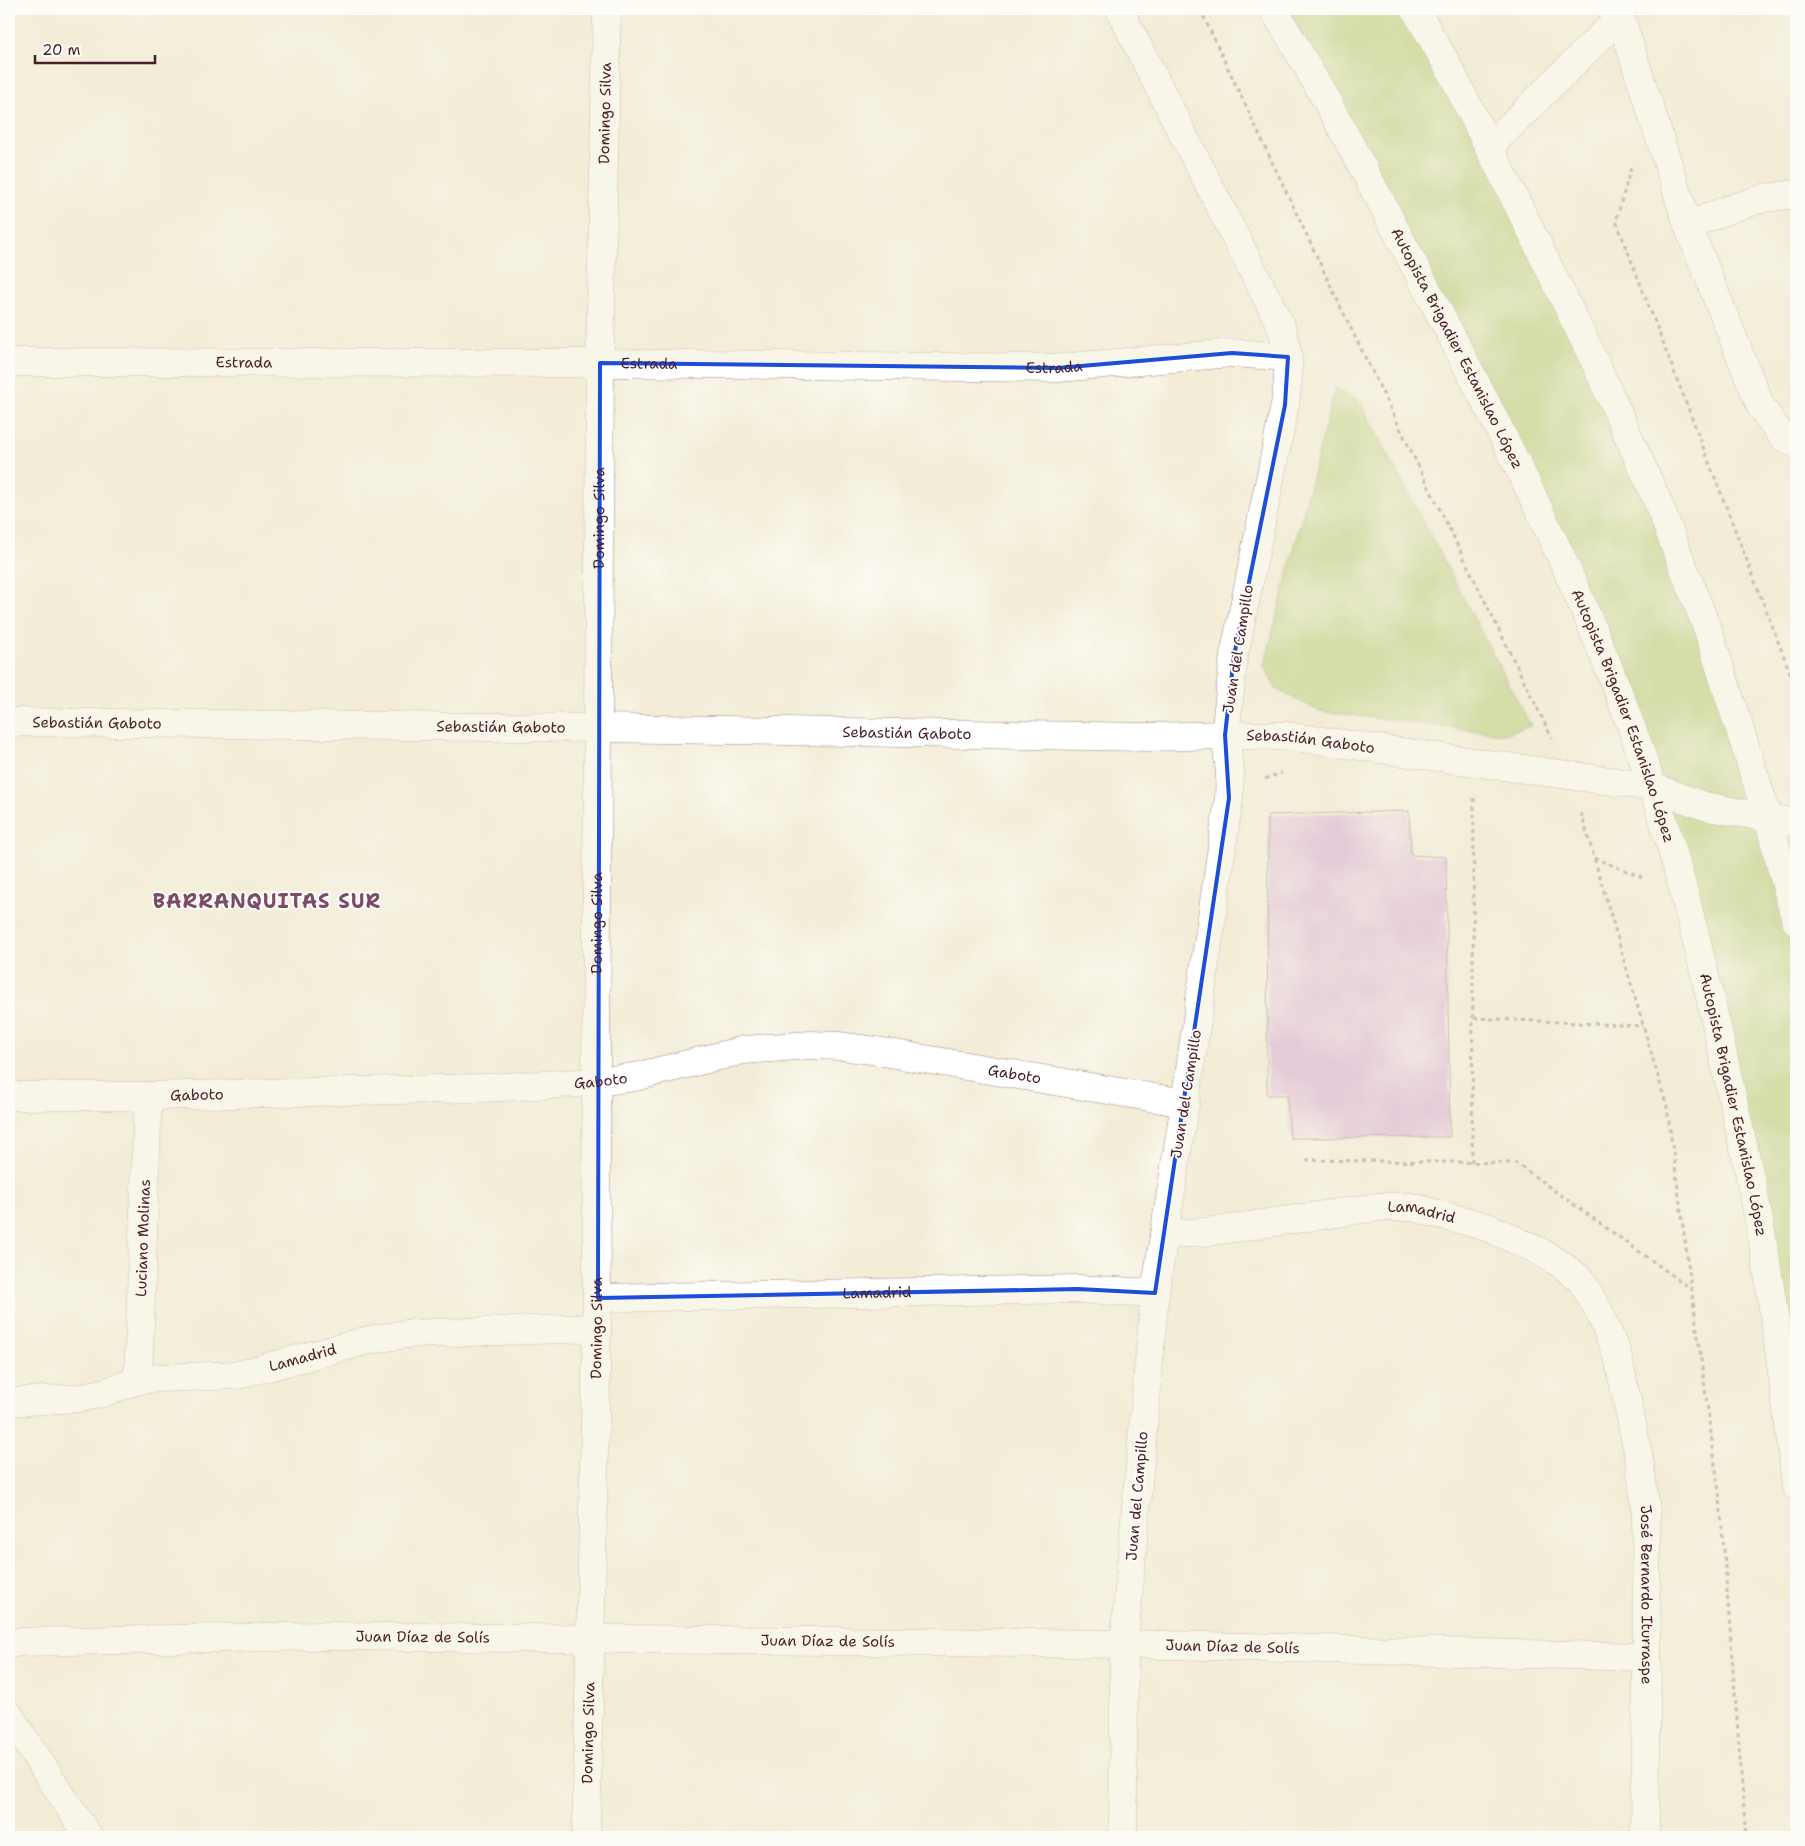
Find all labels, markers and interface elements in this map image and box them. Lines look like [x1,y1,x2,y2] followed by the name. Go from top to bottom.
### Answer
[35,32,155,64] scale bar
[42,40,81,60] text: 20 m
[594,61,616,164] street label: Domingo Silva
[1386,224,1528,472] street label: Autopista Brigadier Estanislao López
[216,352,273,372] street label: Estrada
[620,353,678,374] street label: Estrada
[1025,356,1084,378] street label: Estrada
[589,466,609,569] street label: Domingo Silva
[1218,583,1258,715] street label: Juan del Campillo
[1567,586,1679,845] street label: Autopista Brigadier Estanislao López
[32,712,162,734] street label: Sebastián Gaboto
[436,716,566,738] street label: Sebastián Gaboto
[842,722,972,744] street label: Sebastián Gaboto
[1246,725,1376,758] street label: Sebastián Gaboto
[587,871,607,974] street label: Domingo Silva
[153,888,381,914] district label: BARRANQUITAS SUR
[1695,971,1772,1238] street label: Autopista Brigadier Estanislao López
[1166,1028,1206,1160] street label: Juan del Campillo
[987,1060,1043,1089] street label: Gaboto
[573,1068,629,1093] street label: Gaboto
[170,1084,224,1105] street label: Gaboto
[131,1179,155,1297] street label: Luciano Molinas
[1388,1197,1458,1228] street label: Lamadrid
[586,1276,607,1379] street label: Domingo Silva
[842,1282,912,1303] street label: Lamadrid
[267,1339,339,1376] street label: Lamadrid
[1121,1430,1153,1562] street label: Juan del Campillo
[1635,1504,1657,1685] street label: José Bernardo Iturraspe
[355,1626,490,1648] street label: Juan Díaz de Solís
[760,1630,895,1652] street label: Juan Díaz de Solís
[1165,1635,1300,1658] street label: Juan Díaz de Solís
[577,1681,599,1784] street label: Domingo Silva

